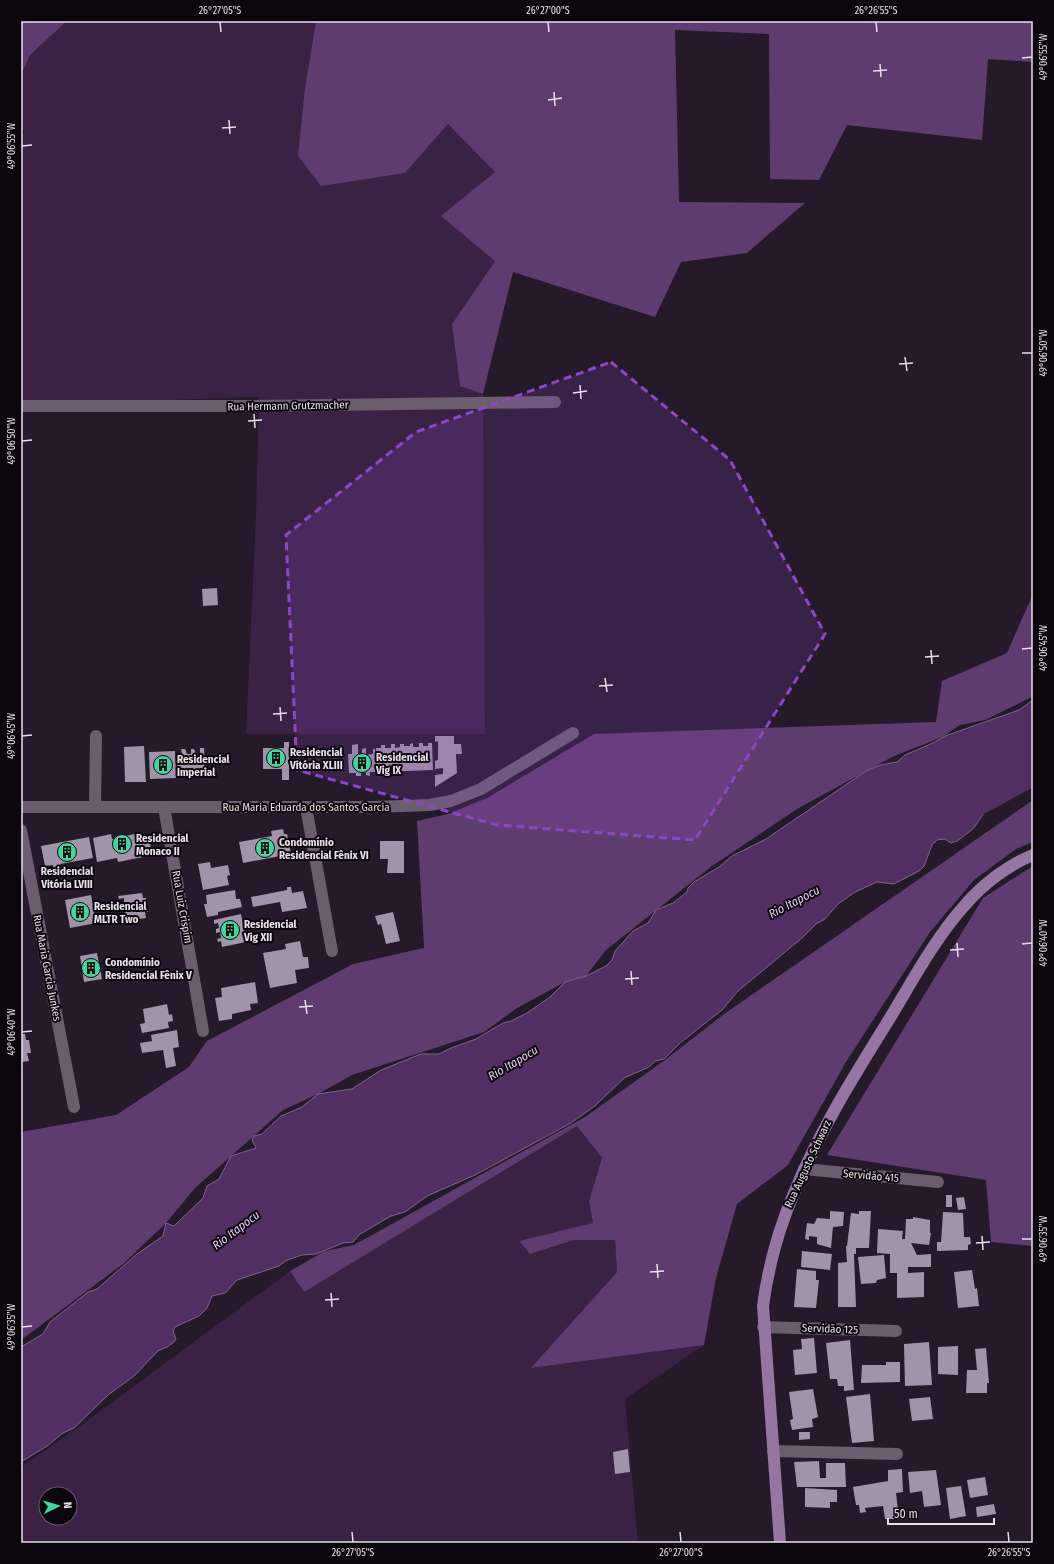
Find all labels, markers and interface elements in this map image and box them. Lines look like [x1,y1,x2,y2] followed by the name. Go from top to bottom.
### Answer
[199,5,241,17] text: 26°27'05"S
[526,5,570,17] text: 26°27'00"S
[855,5,897,17] text: 26°26'55"S
[1038,33,1050,80] text: 49°06'55"W
[6,122,18,169] text: 49°06'55"W
[1038,329,1050,377] text: 49°06'50"W
[227,398,349,414] street label: Rua Hermann Grutzmacher
[6,417,18,465] text: 49°06'50"W
[1038,624,1050,671] text: 49°06'45"W
[6,712,18,759] text: 49°06'45"W
[289,746,344,772] place label: Residencial Vitória XLIII
[265,747,287,769] building icon: Residencial Vitória XLIII
[375,751,430,777] place label: Residencial Vig IX
[351,752,373,774] building icon: Residencial Vig IX
[177,753,231,779] place label: Residencial Imperial
[152,754,174,776] building icon: Residencial Imperial
[222,801,390,814] street label: Rua Maria Eduarda dos Santos Garcia
[136,832,190,858] place label: Residencial Monaco II
[111,833,133,855] building icon: Residencial Monaco II
[279,836,369,862] place label: Condomínio Residencial Fênix VI
[254,837,276,859] building icon: Condomínio Residencial Fênix VI
[56,841,78,863] building icon: Residencial Vitória LVIII
[40,865,94,891] place label: Residencial Vitória LVIII
[169,870,195,944] street label: Rua Luiz Crispim
[766,883,822,921] water label: Rio Itapocu
[94,900,148,926] place label: Residencial MLTR Two
[69,901,91,923] building icon: Residencial MLTR Two
[30,914,64,1022] street label: Rua Maria Garcia Junkes
[243,918,298,944] place label: Residencial Vig XII
[219,919,241,941] building icon: Residencial Vig XII
[1038,919,1050,967] text: 49°06'40"W
[105,956,192,982] place label: Condomínio Residencial Fênix V
[80,957,102,979] building icon: Condomínio Residencial Fênix V
[6,1008,18,1056] text: 49°06'40"W
[486,1043,540,1083] water label: Rio Itapocu
[782,1118,834,1210] street label: Rua Augusto Schwarz
[842,1167,900,1185] street label: Servidão 415
[210,1208,262,1252] water label: Rio Itapocu
[1038,1215,1050,1262] text: 49°06'35"W
[6,1303,18,1350] text: 49°06'35"W
[802,1322,858,1336] street label: Servidão 125
[38,1486,78,1526] north arrow
[888,1500,994,1526] scale bar
[61,1501,74,1509] text: N
[894,1507,918,1521] text: 50 m
[332,1547,374,1559] text: 26°27'05"S
[659,1547,703,1559] text: 26°27'00"S
[988,1547,1030,1559] text: 26°26'55"S

